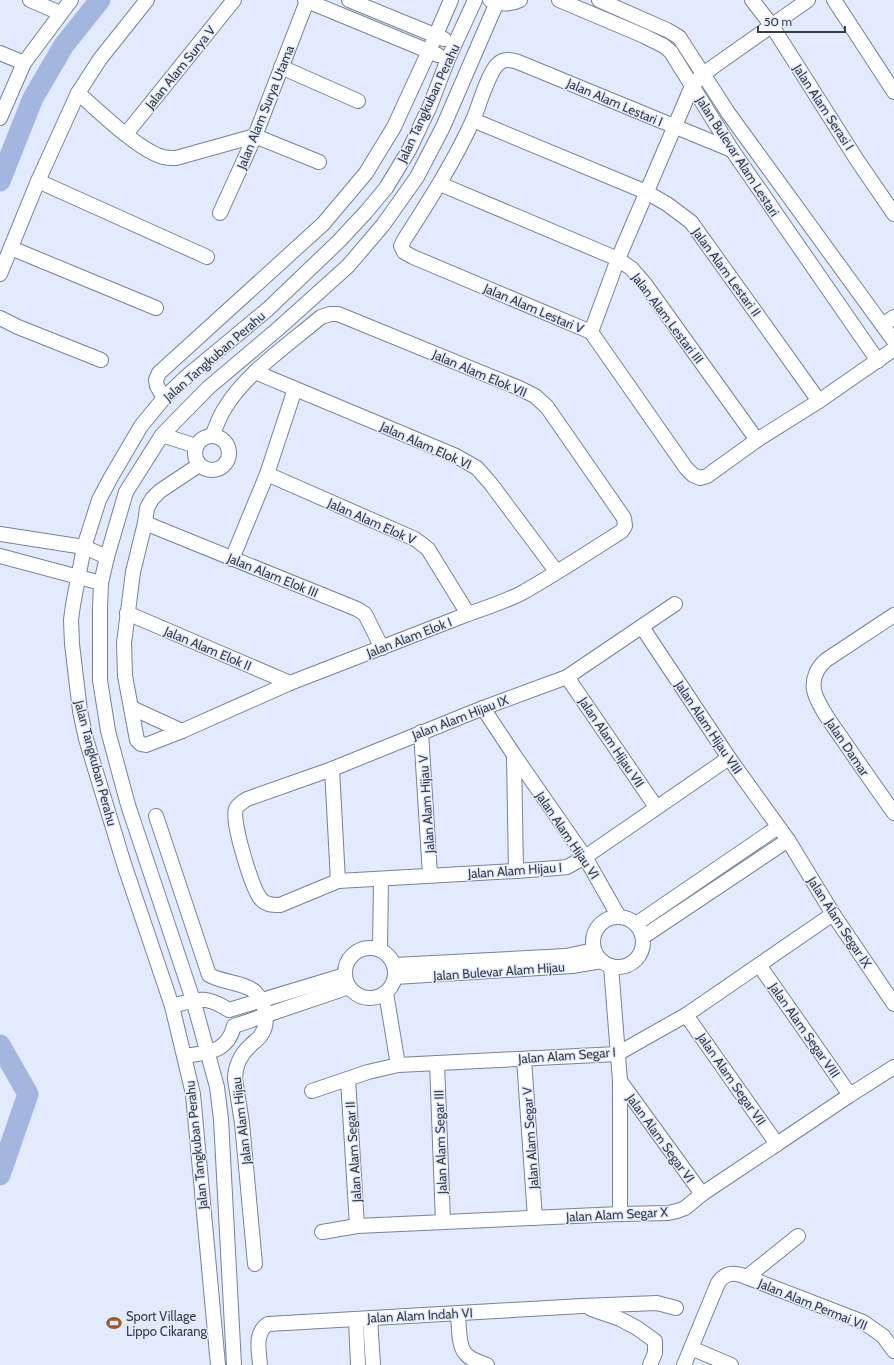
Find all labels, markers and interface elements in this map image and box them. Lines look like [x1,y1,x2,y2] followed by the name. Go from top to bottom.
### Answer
[758,8,845,34] scale bar
[764,14,792,29] text: 50 m
[141,22,219,113] street label: Jalan Alam Surya V
[393,41,463,166] street label: Jalan Tangkuban Perahu
[232,42,297,172] street label: Jalan Alam Surya Utama
[790,60,858,153] street label: Jalan Alam Serasi I
[564,74,665,129] street label: Jalan Alam Lestari I
[693,92,783,219] street label: Jalan Bulevar Alam Lestari
[689,224,765,320] street label: Jalan Alam Lestari II
[628,269,707,366] street label: Jalan Alam Lestari III
[481,279,587,336] street label: Jalan Alam Lestari V
[159,307,268,405] street label: Jalan Tangkuban Perahu
[429,345,530,400] street label: Jalan Alam Elok VII
[377,417,474,472] street label: Jalan Alam Elok VI
[325,494,418,548] street label: Jalan Alam Elok V
[224,549,321,600] street label: Jalan Alam Elok III
[363,613,454,661] street label: Jalan Alam Elok I
[161,622,254,674] street label: Jalan Alam Elok II
[671,677,746,777] street label: Jalan Alam Hijau VIII
[409,691,511,744] street label: Jalan Alam Hijau IX
[574,693,648,791] street label: Jalan Alam Hijau VII
[71,697,121,828] street label: Jalan Tangkuban Perahu
[822,714,874,780] street label: Jalan Damar
[415,754,438,855] street label: Jalan Alam Hijau V
[531,787,603,882] street label: Jalan Alam Hijau VI
[466,859,563,882] street label: Jalan Alam Hijau I
[804,873,876,971] street label: Jalan Alam Segar IX
[432,958,566,985] street label: Jalan Bulevar Alam Hijau
[766,979,844,1081] street label: Jalan Alam Segar VIII
[694,1029,770,1128] street label: Jalan Alam Segar VII
[517,1044,616,1066] street label: Jalan Alam Segar I
[228,1076,255,1167] street label: Jalan Alam Hijau
[181,1080,211,1211] street label: Jalan Tangkuban Perahu
[518,1086,542,1191] street label: Jalan Alam Segar V
[430,1090,450,1195] street label: Jalan Alam Segar III
[623,1090,699,1185] street label: Jalan Alam Segar VI
[341,1101,365,1204] street label: Jalan Alam Segar II
[565,1203,669,1225] street label: Jalan Alam Segar X
[755,1274,870,1333] street label: Jalan Alam Permai VII
[366,1304,473,1326] street label: Jalan Alam Indah VI
[126,1308,208,1339] place label: Sport Village Lippo Cikarang
[105,1314,123,1332] sports icon: Sport Village Lippo Cikarang

